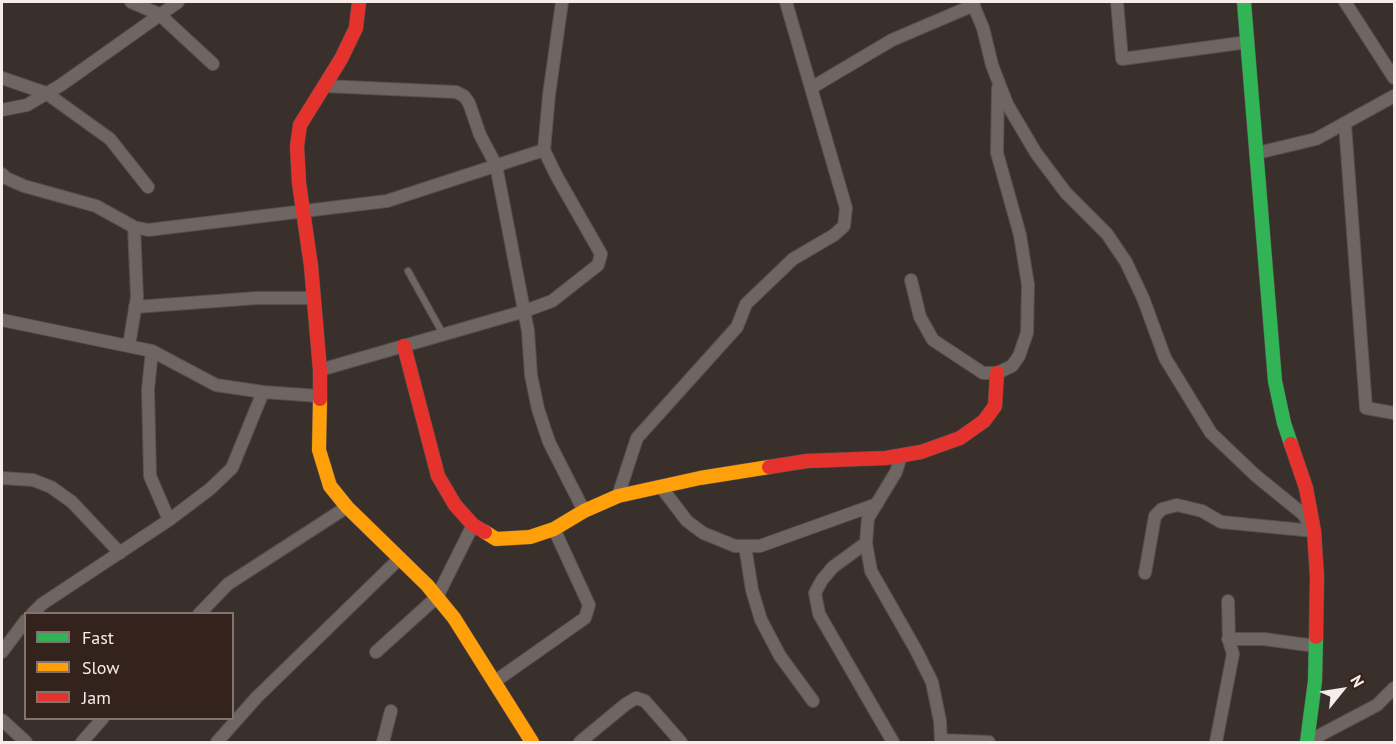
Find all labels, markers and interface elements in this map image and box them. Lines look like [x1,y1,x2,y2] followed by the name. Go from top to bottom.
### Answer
[24,612,234,720] legend
[82,626,114,649] text: Fast
[82,656,120,679] text: Slow
[1312,660,1372,720] north arrow
[1346,671,1369,691] text: N
[82,686,111,709] text: Jam

